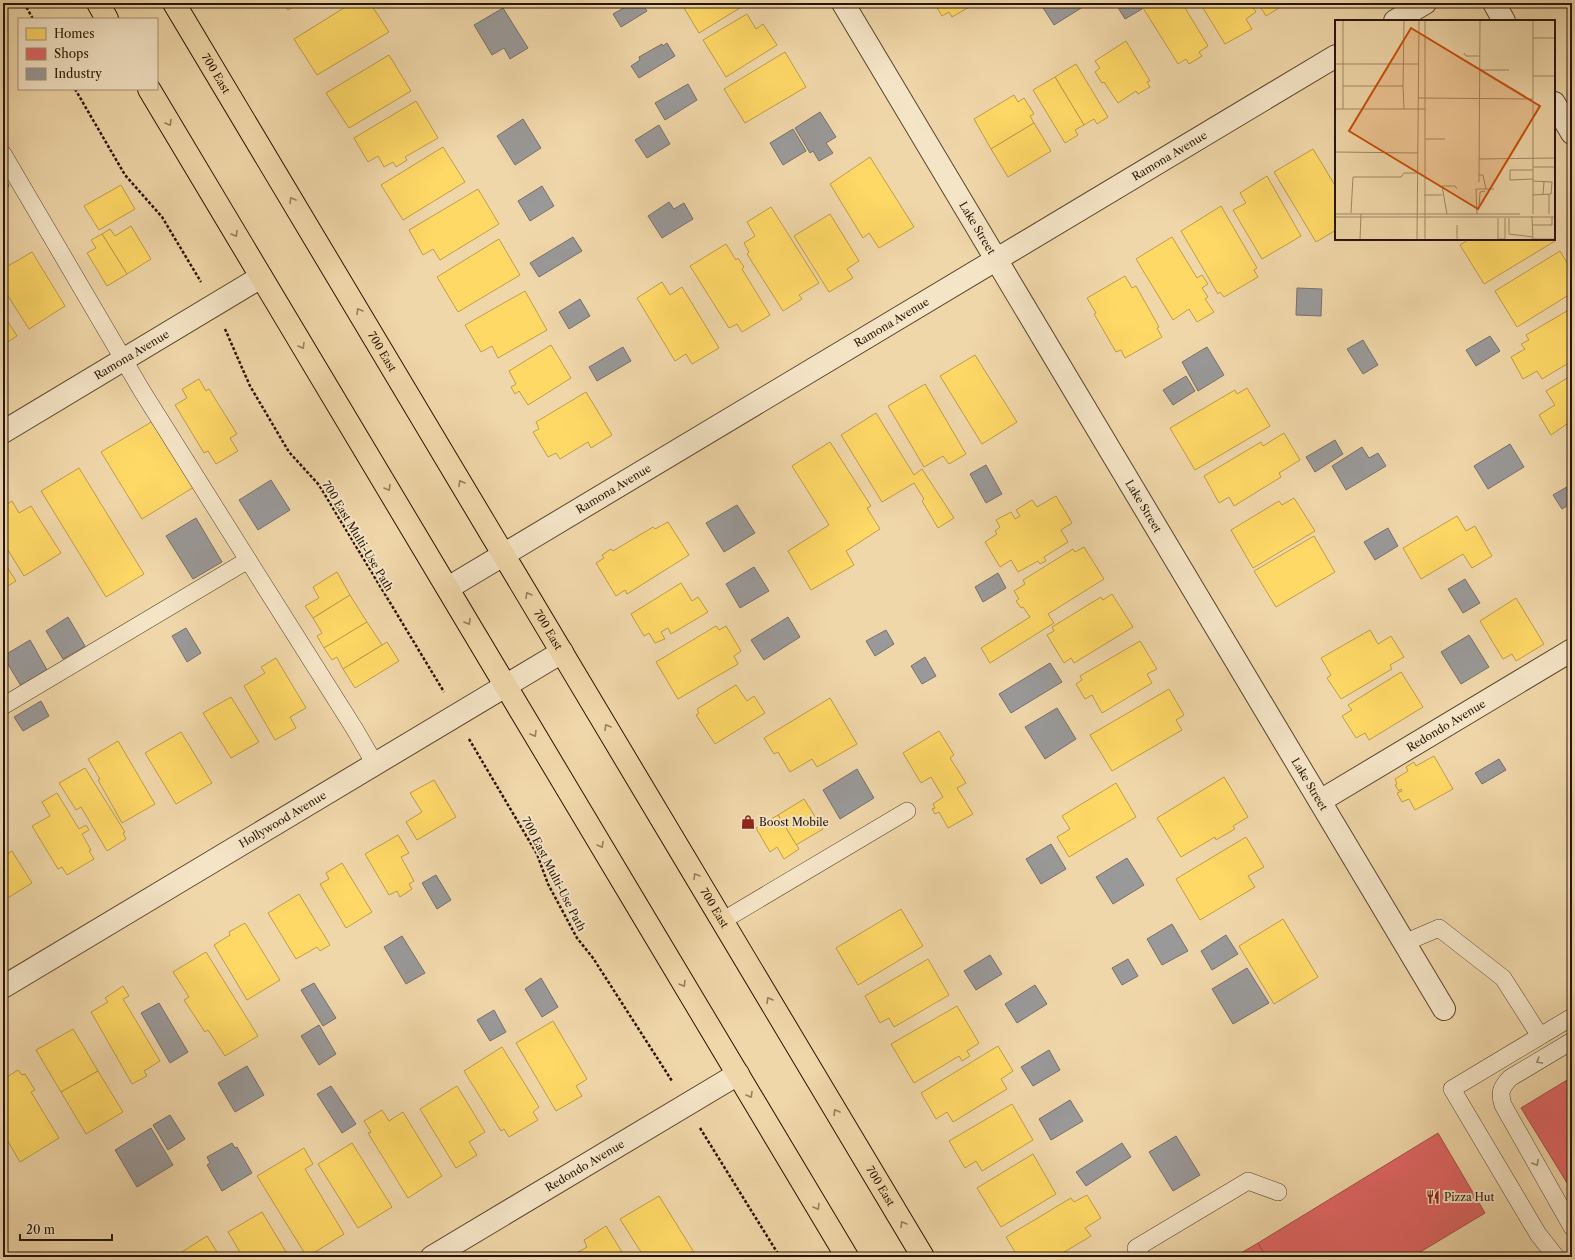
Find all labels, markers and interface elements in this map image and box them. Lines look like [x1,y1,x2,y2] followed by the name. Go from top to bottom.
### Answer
[18,18,158,90] legend
[1335,20,1555,240] inset map
[54,26,94,41] text: Homes
[54,46,89,61] text: Shops
[199,51,233,96] street label: 700 East
[54,66,102,81] text: Industry
[164,119,171,126] one-way arrow
[1129,128,1210,184] street label: Ramona Avenue
[289,197,296,204] one-way arrow
[956,199,999,257] street label: Lake Street
[230,230,238,237] one-way arrow
[851,294,932,350] street label: Ramona Avenue
[356,308,363,316] one-way arrow
[92,327,172,383] street label: Ramona Avenue
[365,329,400,374] street label: 700 East
[297,342,305,349] one-way arrow
[573,461,654,517] street label: Ramona Avenue
[1122,477,1165,535] street label: Lake Street
[320,478,397,594] street label: 700 East Multi-Use Path
[459,480,466,487] one-way arrow
[384,484,391,491] one-way arrow
[525,592,532,599] one-way arrow
[531,607,566,652] street label: 700 East
[463,618,470,625] one-way arrow
[1404,696,1488,754] street label: Redondo Avenue
[604,724,611,731] one-way arrow
[530,730,537,737] one-way arrow
[1288,755,1331,813] street label: Lake Street
[236,788,329,851] street label: Hollywood Avenue
[740,814,756,830] shop icon: Boost Mobile
[519,815,589,933] street label: 700 East Multi-Use Path
[759,815,829,829] place label: Boost Mobile
[596,841,604,848] one-way arrow
[693,873,700,881] one-way arrow
[697,885,732,931] street label: 700 East
[679,980,686,987] one-way arrow
[767,997,774,1004] one-way arrow
[1536,1057,1543,1064] one-way arrow
[745,1091,753,1098] one-way arrow
[833,1109,841,1116] one-way arrow
[543,1137,627,1195] street label: Redondo Avenue
[1532,1159,1539,1166] one-way arrow
[863,1163,898,1209] street label: 700 East
[1425,1189,1441,1205] restaurant icon: Pizza Hut
[1444,1190,1495,1204] place label: Pizza Hut
[812,1203,819,1210] one-way arrow
[20,1216,112,1242] scale bar
[900,1220,907,1228] one-way arrow
[26,1222,55,1237] text: 20 m

